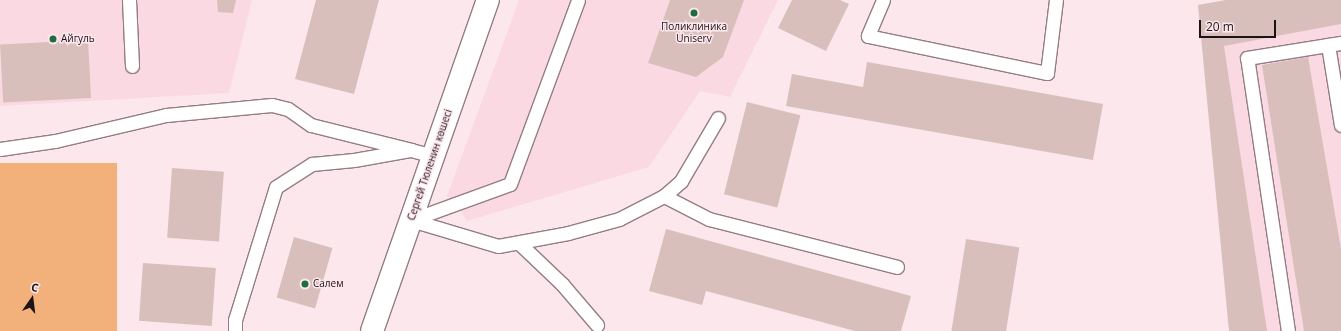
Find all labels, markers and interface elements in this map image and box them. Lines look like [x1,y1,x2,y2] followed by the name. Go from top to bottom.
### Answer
[688,7,700,19] marker: Поликлиника Uniserv
[1201,12,1278,38] scale bar
[1206,18,1234,35] text: 20 m
[661,20,727,44] place label: Поликлиника Uniserv
[61,33,95,45] place label: Айгуль
[48,34,58,44] marker: Айгуль
[405,108,455,222] street label: Сергей Тюленин көшесі
[313,278,344,290] place label: Салем
[12,279,52,319] north arrow
[30,279,40,295] text: С
[300,279,310,289] marker: Салем

